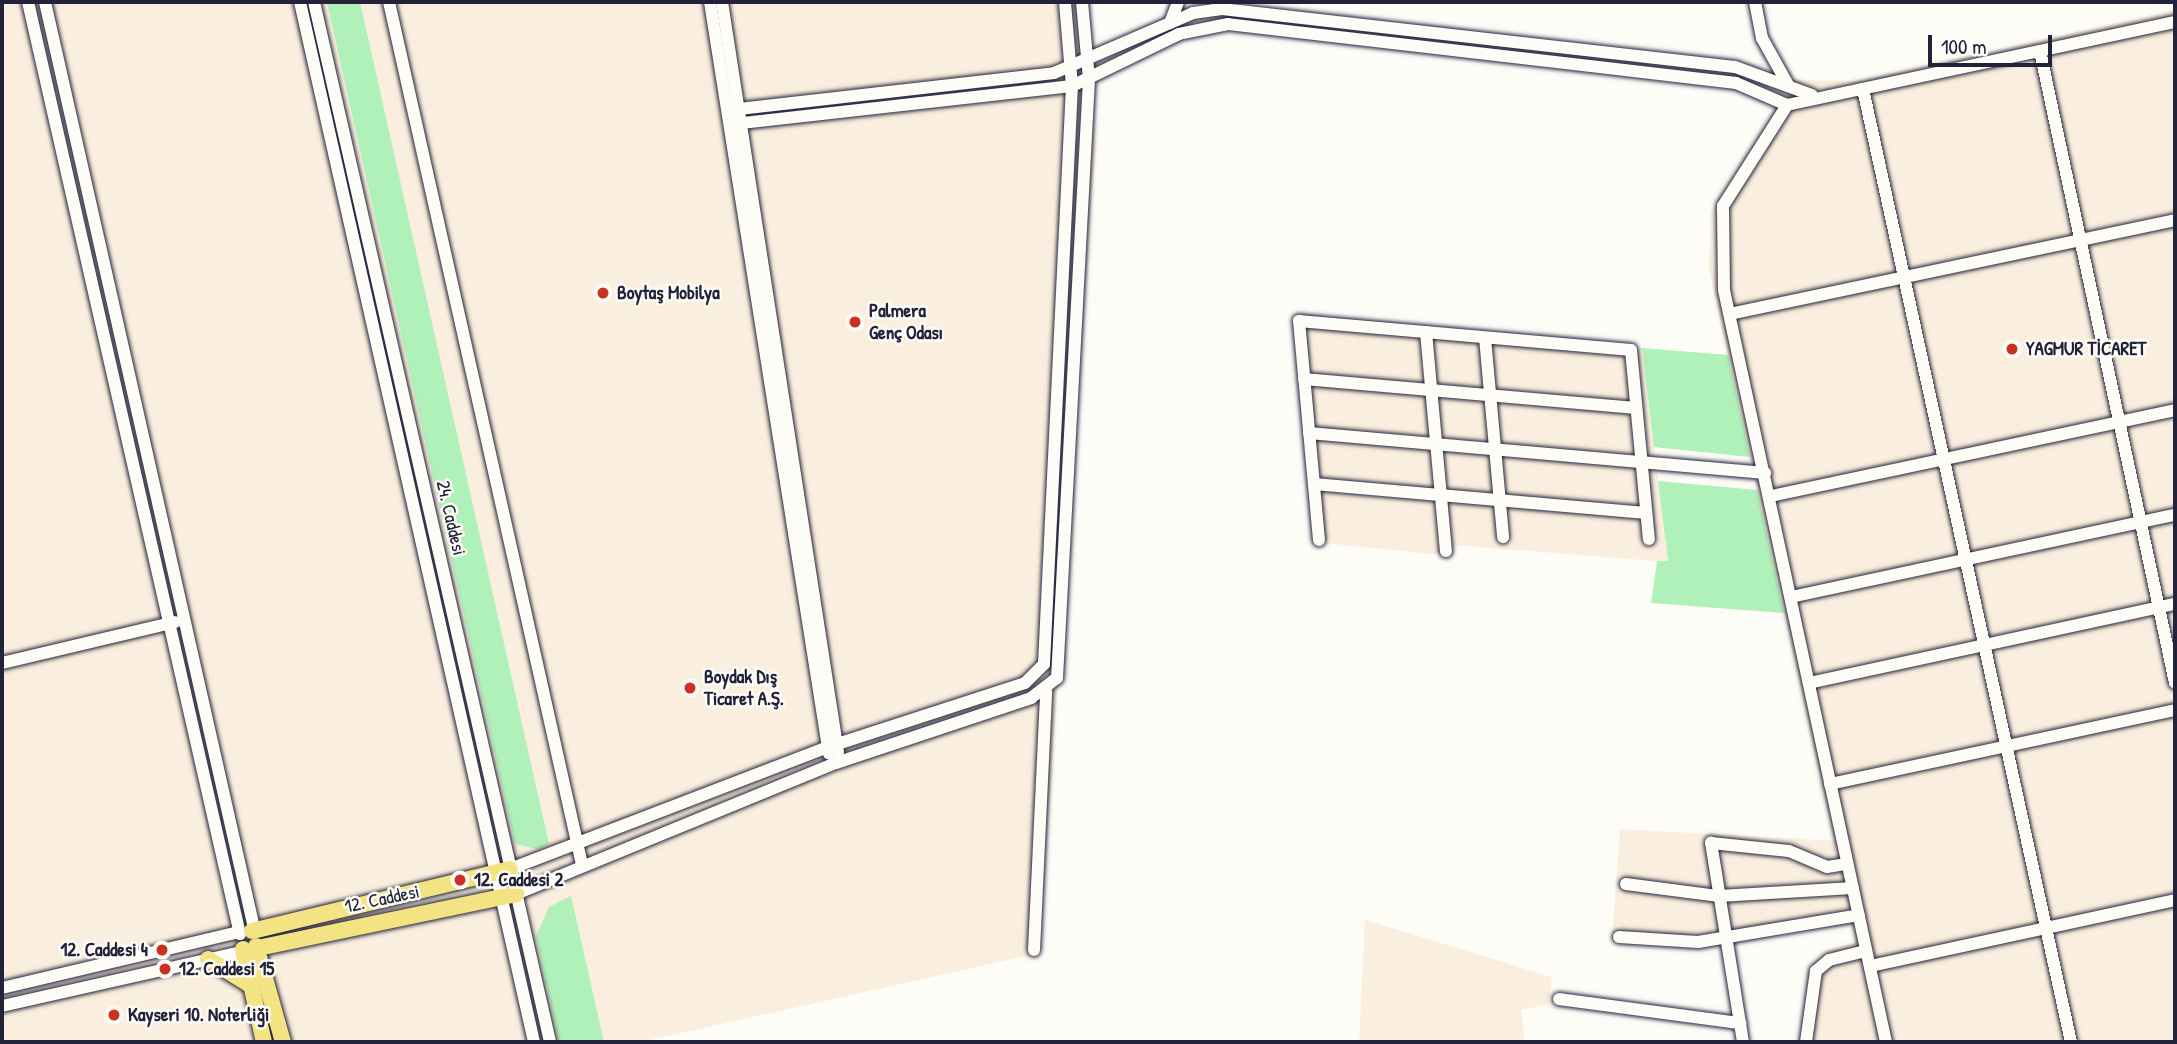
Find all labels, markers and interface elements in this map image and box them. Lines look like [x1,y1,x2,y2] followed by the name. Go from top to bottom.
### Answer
[1932,21,2056,65] scale bar
[1941,32,1987,61] text: 100 m
[617,282,720,304] place label: Boytaş Mobilya
[595,285,611,301] marker: Boytaş Mobilya
[869,300,943,344] place label: Palmera Genç Odası
[847,314,863,330] marker: Palmera Genç Odası
[2026,338,2146,360] place label: YAGMUR TİCARET
[2004,341,2020,357] marker: YAGMUR TİCARET
[431,478,471,558] street label: 24. Caddesi
[704,666,784,710] place label: Boydak Dış Ticaret A.Ş.
[682,680,698,696] marker: Boydak Dış Ticaret A.Ş.
[474,869,563,891] place label: 12. Caddesi 2
[452,872,468,888] marker: 12. Caddesi 2
[342,880,422,918] street label: 12. Caddesi
[60,939,148,961] place label: 12. Caddesi 4
[154,942,170,958] marker: 12. Caddesi 4
[179,958,274,980] place label: 12. Caddesi 15
[157,961,173,977] marker: 12. Caddesi 15
[128,1004,269,1026] place label: Kayseri 10. Noterliği
[106,1007,122,1023] marker: Kayseri 10. Noterliği

